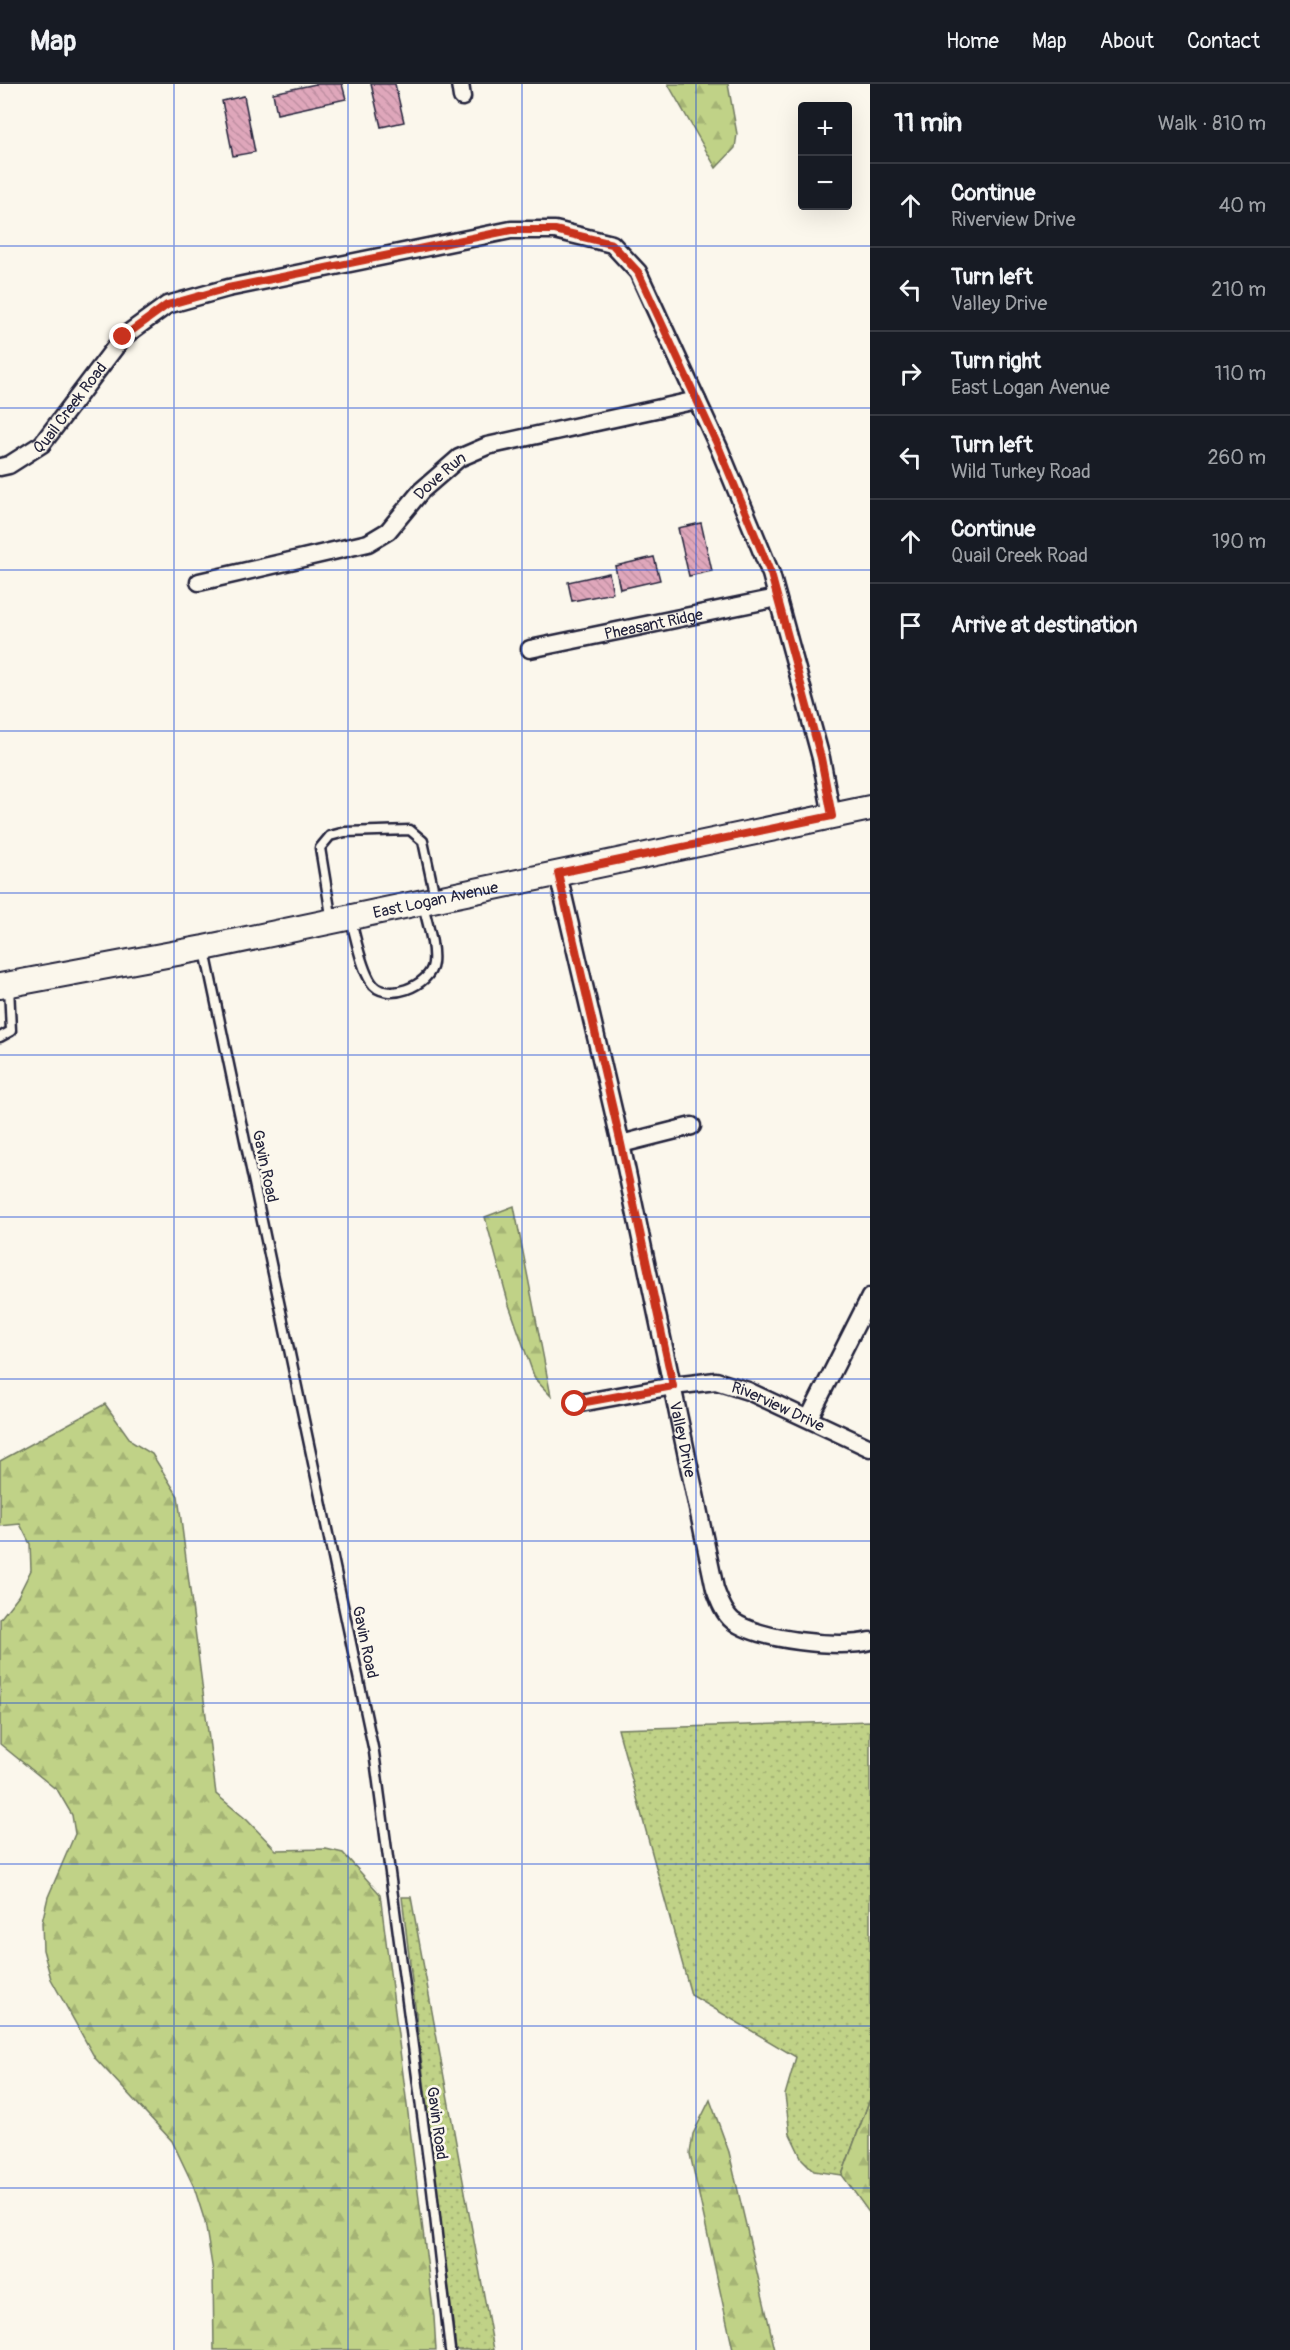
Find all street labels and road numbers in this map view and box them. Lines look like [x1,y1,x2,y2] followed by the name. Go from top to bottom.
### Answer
[29,358,111,458] street label: Quail Creek Road
[409,447,469,504] street label: Dove Run
[602,605,705,644] street label: Pheasant Ridge
[371,877,500,923] street label: East Logan Avenue
[248,1128,282,1204] street label: Gavin Road
[729,1378,828,1436] street label: Riverview Drive
[665,1400,700,1479] street label: Valley Drive
[348,1604,382,1680] street label: Gavin Road
[422,2085,452,2161] street label: Gavin Road

